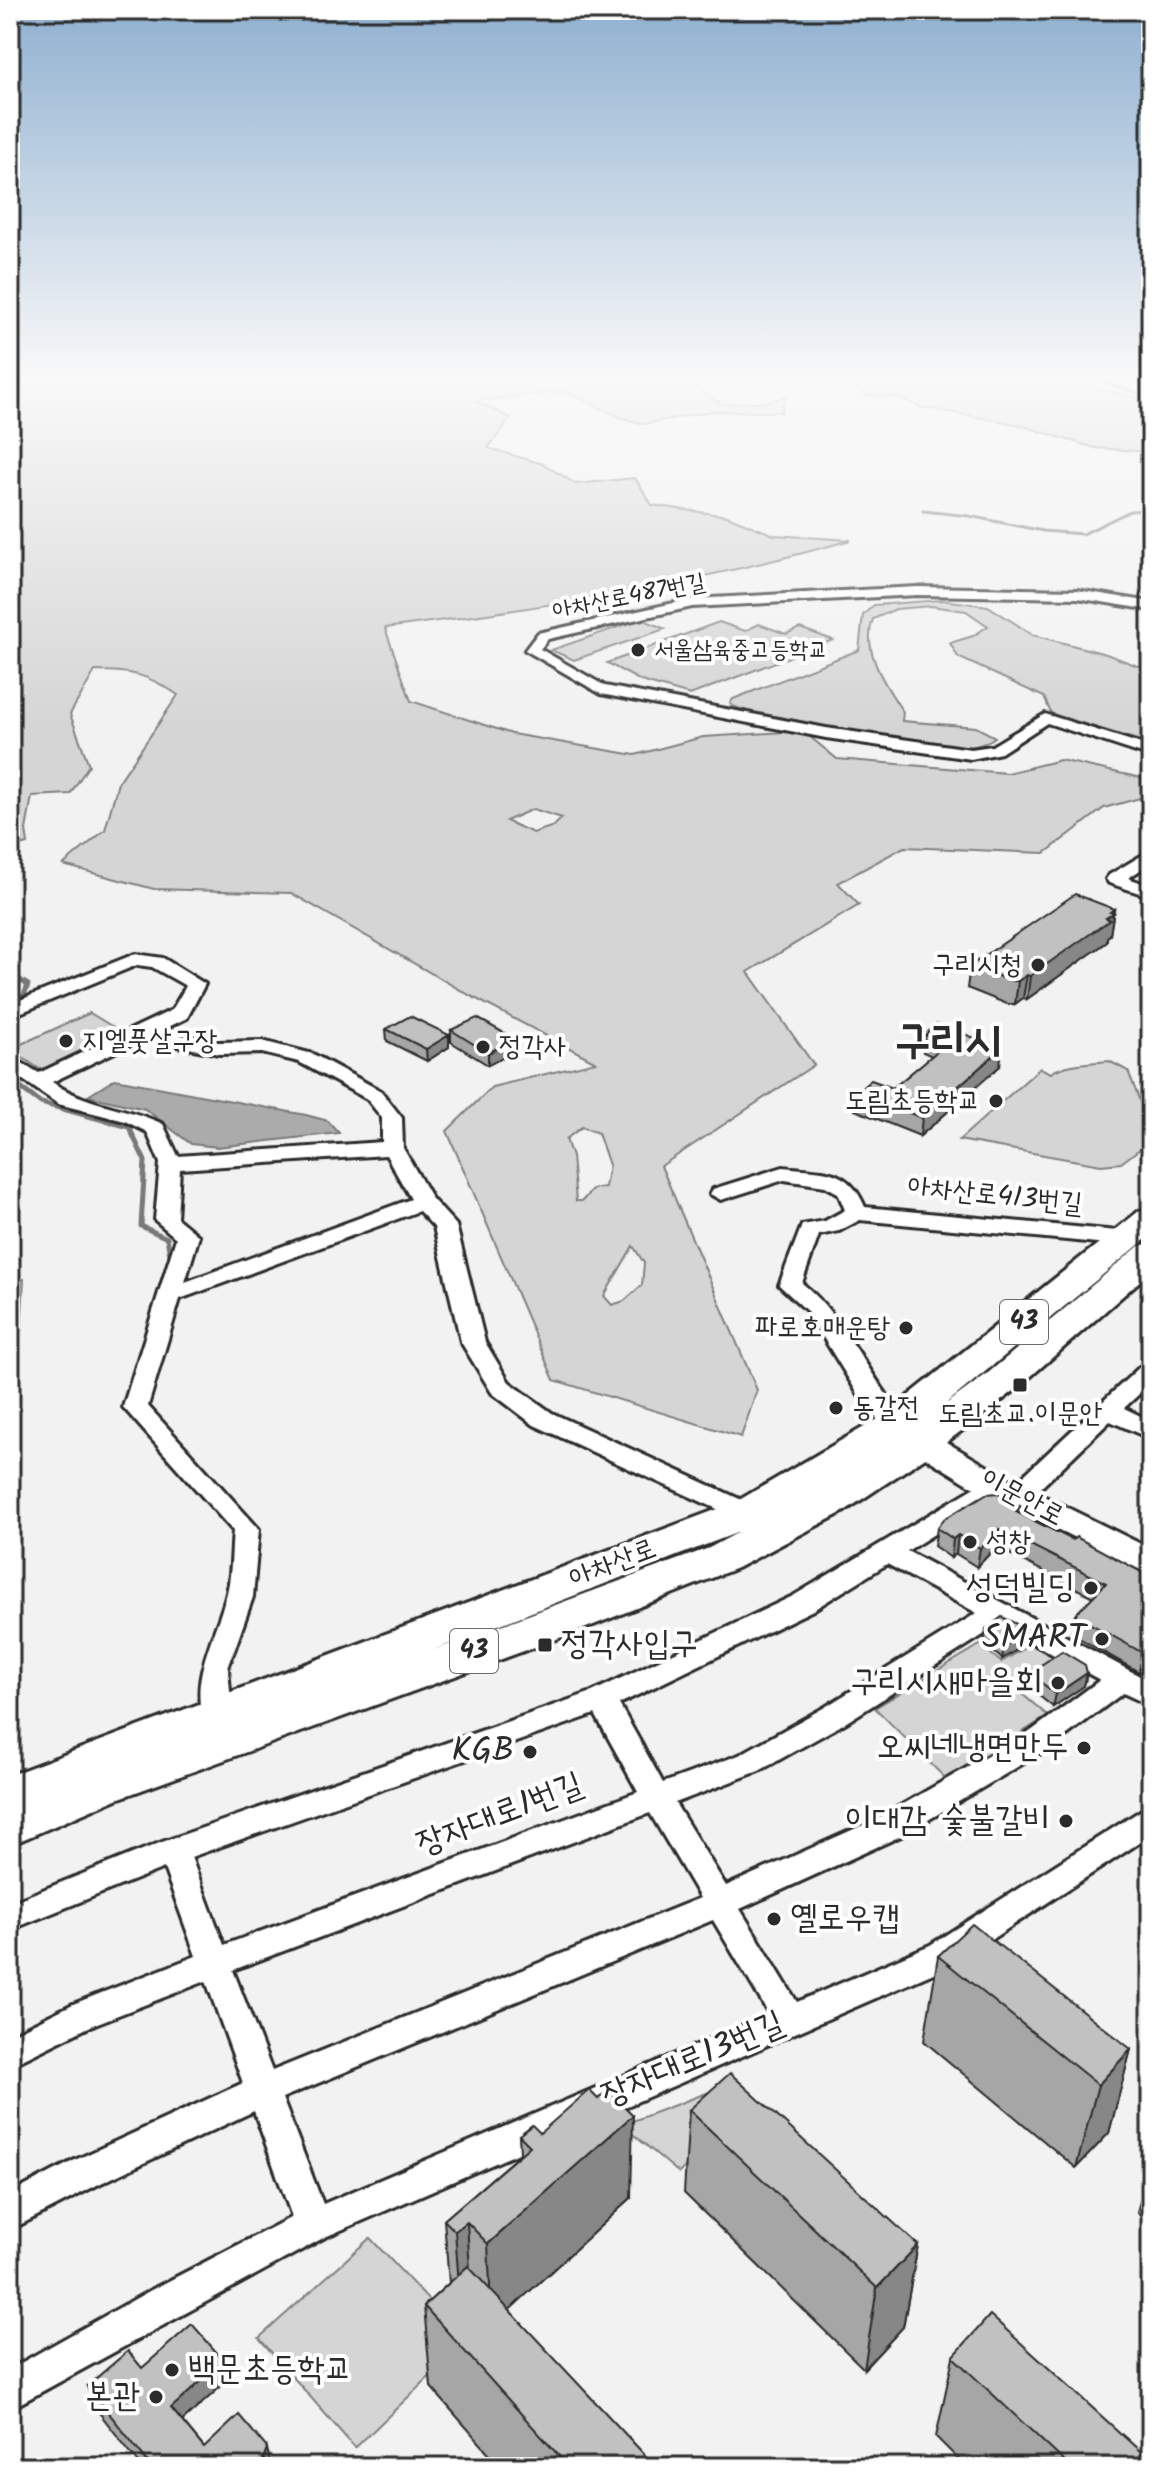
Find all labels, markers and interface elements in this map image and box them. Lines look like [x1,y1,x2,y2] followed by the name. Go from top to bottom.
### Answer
[549,563,709,631] street label: 아차산로487번길
[654,631,828,670] place label: 서울삼육중고등학교
[629,641,647,659] marker: 서울삼육중고등학교
[932,943,1022,988] place label: 구리시청
[1029,956,1047,974] marker: 구리시청
[895,1007,1001,1077] district label: 구리시
[82,1019,218,1064] place label: 지엘풋살구장
[499,1025,567,1070] place label: 정각사
[57,1032,75,1050] marker: 지엘풋살구장
[474,1038,492,1056] marker: 정각사
[845,1079,980,1124] place label: 도림초등학교
[987,1092,1005,1110] marker: 도림초등학교
[905,1164,1085,1228] street label: 아차산로413번길
[1000,1300,1048,1344] road number: 43
[755,1306,890,1351] place label: 파로호매운탕
[897,1319,915,1337] marker: 파로호매운탕
[1011,1376,1029,1394] marker: 도림초교.이문안
[852,1386,920,1431] place label: 동갈전
[938,1392,1103,1437] place label: 도림초교.이문안
[827,1399,845,1417] marker: 동갈전
[972,1457,1072,1539] street label: 이문안로
[986,1520,1032,1565] place label: 성창
[563,1527,663,1601] street label: 아차산로
[961,1533,979,1551] marker: 성창
[966,1561,1075,1615] place label: 성덕빌딩
[1082,1579,1100,1597] marker: 성덕빌딩
[982,1612,1089,1666] place label: SMART
[561,1618,698,1672] place label: 정각사입구
[450,1629,498,1673] road number: 43
[1093,1630,1111,1648] marker: SMART
[536,1636,554,1654] marker: 정각사입구
[850,1656,1042,1710] place label: 구리시새마을회
[1049,1674,1067,1692] marker: 구리시새마을회
[876,1721,1068,1775] place label: 오씨네냉면만두
[451,1725,514,1779] place label: KGB
[1075,1739,1093,1757] marker: 오씨네냉면만두
[521,1743,539,1761] marker: KGB
[409,1758,591,1872] street label: 장자대로1번길
[845,1794,1050,1848] place label: 이대감 숯불갈비
[1057,1812,1075,1830] marker: 이대감 숯불갈비
[790,1892,899,1946] place label: 옐로우캡
[765,1910,783,1928] marker: 옐로우캡
[593,1997,793,2123] street label: 장자대로13번길
[188,2343,352,2397] place label: 백문초등학교
[163,2361,181,2379] marker: 백문초등학교
[85,2370,140,2424] place label: 본관
[147,2388,165,2406] marker: 본관

